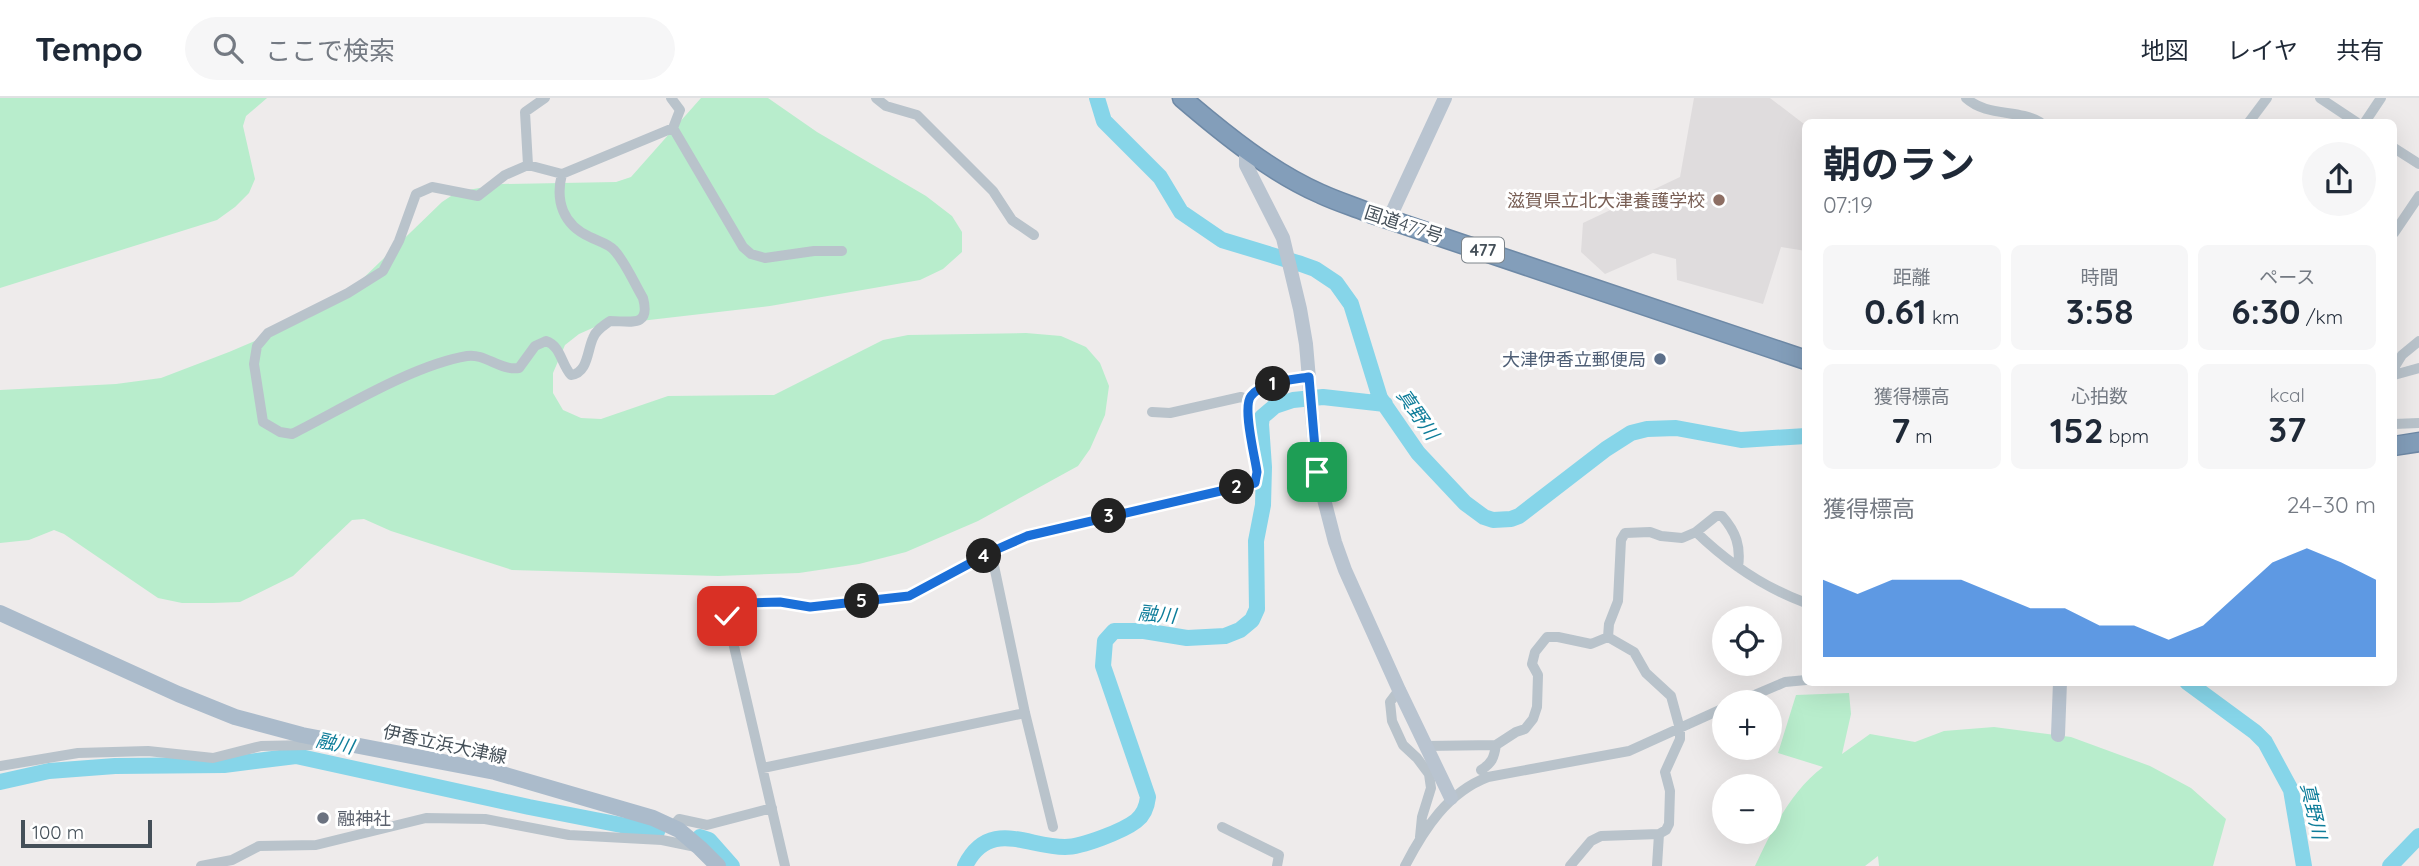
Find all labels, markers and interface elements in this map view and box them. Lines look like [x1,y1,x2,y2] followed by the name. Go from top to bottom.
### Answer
[185,17,675,80] search box
[35,28,143,69] text: Tempo
[209,29,247,67] icon: search
[265,34,395,67] text: ここで検索
[2141,35,2189,65] text: 地図
[2227,35,2298,65] text: レイヤ
[2336,35,2384,65] text: 共有
[1823,140,1975,188] text: 朝のラン
[2302,142,2376,216] button: share
[1507,189,1705,212] place label: 滋賀県立北大津養護学校
[1823,190,1873,219] text: 07:19
[1711,192,1727,208] marker: 滋賀県立北大津養護学校
[1362,200,1446,248] street label: 国道477号
[1462,238,1504,262] road number: 477
[1893,265,1931,289] text: 距離
[2080,265,2119,289] text: 時間
[2259,265,2315,289] text: ペース
[1864,289,1927,333] text: 0.61
[2066,289,2133,333] text: 3:58
[2231,289,2300,333] text: 6:30
[1927,305,1959,329] text: km
[2300,305,2343,329] text: /km
[1502,348,1646,371] place label: 大津伊香立郵便局
[1652,351,1668,367] marker: 大津伊香立郵便局
[1256,366,1290,402] pin: 1
[1269,371,1276,395] text: 1
[2269,383,2305,407] text: kcal
[1392,384,1445,446] water label: 真野川
[1874,384,1950,408] text: 獲得標高
[2071,384,2128,408] text: 心拍数
[2268,407,2306,451] text: 37
[1891,408,1910,452] text: 7
[2050,408,2104,452] text: 152
[1910,424,1933,448] text: m
[2104,424,2149,448] text: bpm
[1287,442,1347,502] pin
[1298,453,1336,491] icon: arrive
[1220,470,1254,504] pin: 2
[1231,474,1242,498] text: 2
[2287,490,2376,519] text: 24–30 m
[1823,494,1915,523] text: 獲得標高
[1092,498,1126,534] pin: 3
[1103,503,1114,527] text: 3
[967,538,1002,574] pin: 4
[978,543,989,567] text: 4
[844,584,880,618] pin: 5
[697,586,757,646] pin
[856,588,867,612] text: 5
[708,597,746,635] icon: check
[1137,600,1179,628] water label: 融川
[1712,606,1782,844] map controls
[1712,606,1782,676] button: locate
[1712,690,1782,760] button: +
[381,720,509,768] street label: 伊香立浜大津線
[314,727,358,759] water label: 融川
[1712,774,1782,844] button: −
[2296,781,2333,843] water label: 真野川
[337,807,391,830] place label: 融神社
[315,810,331,826] marker: 融神社
[21,817,152,849] scale bar
[32,820,84,844] text: 100 m

